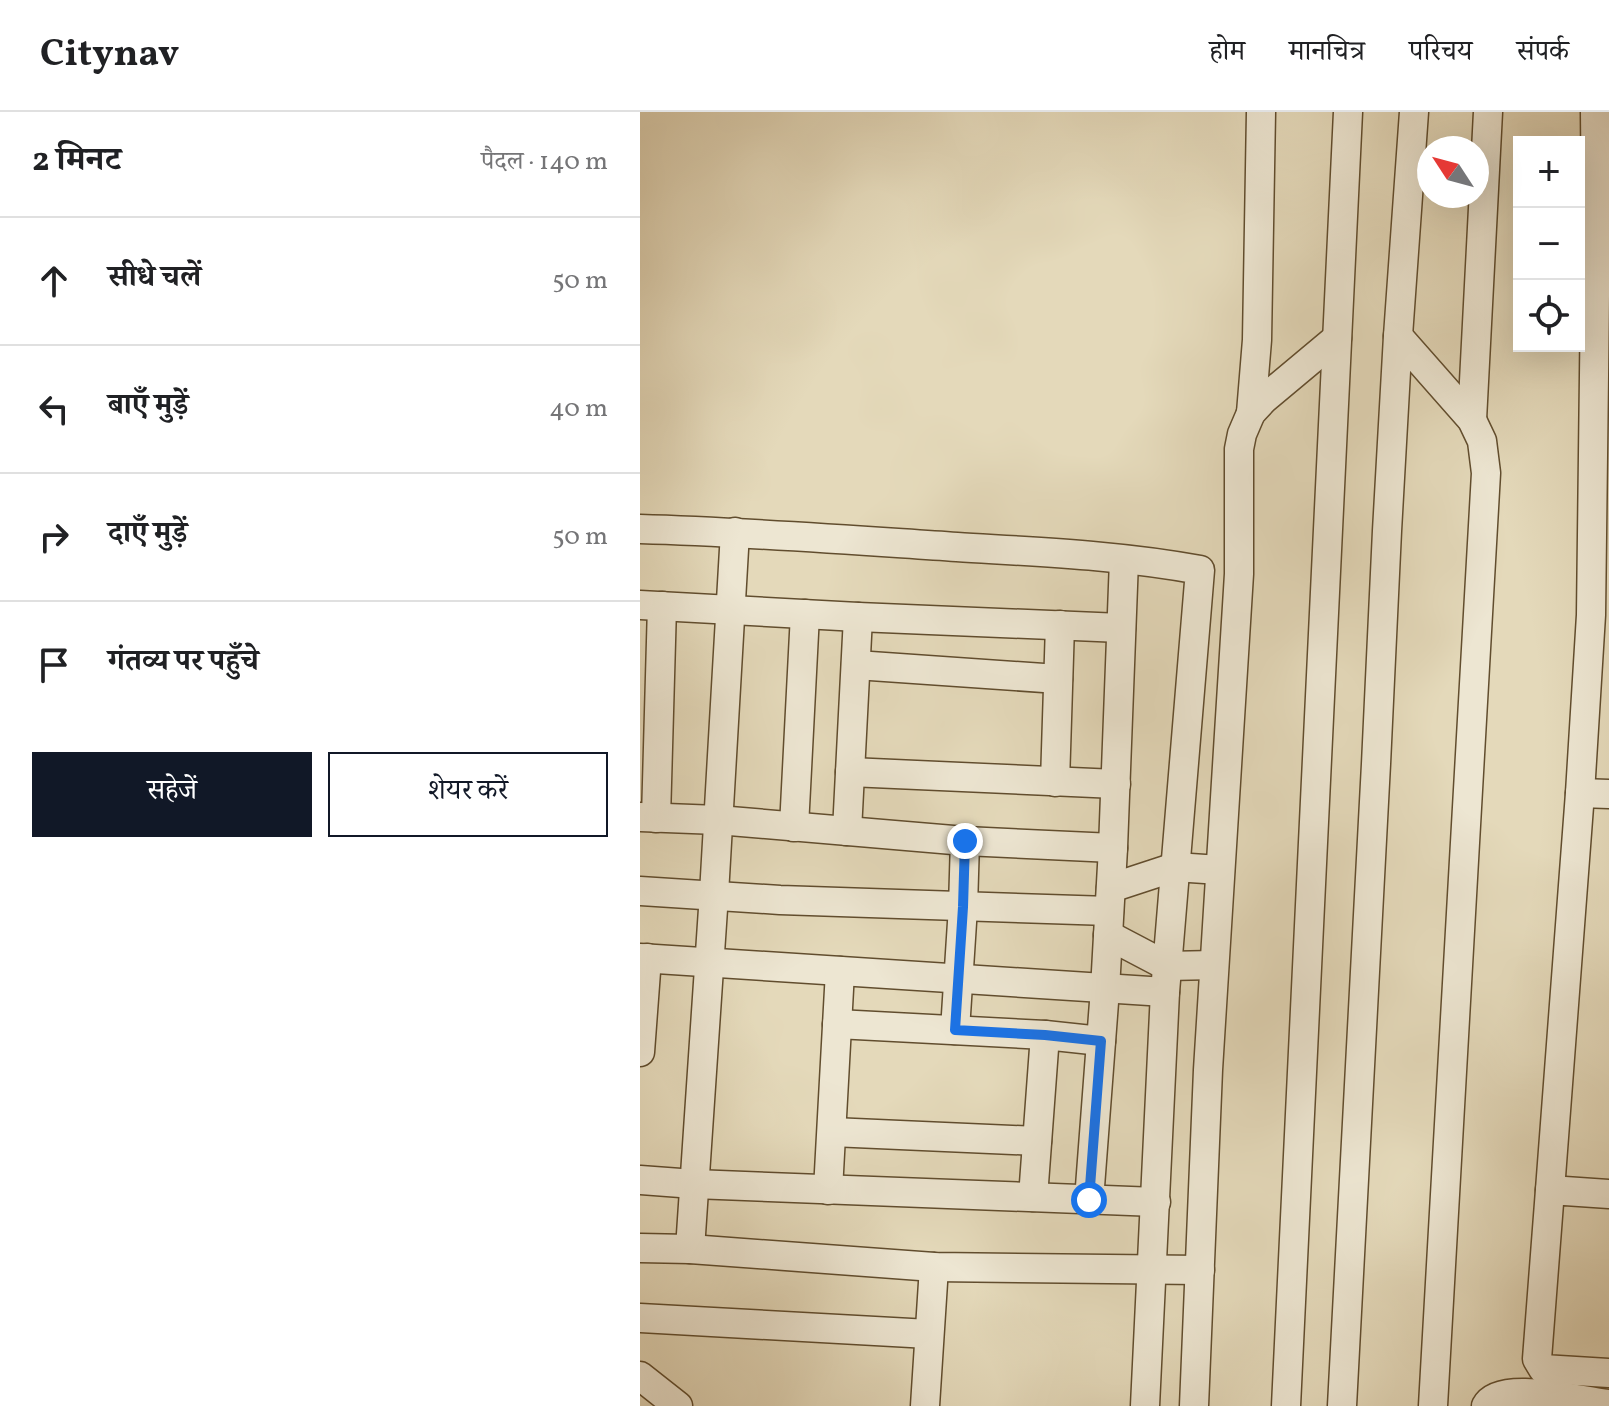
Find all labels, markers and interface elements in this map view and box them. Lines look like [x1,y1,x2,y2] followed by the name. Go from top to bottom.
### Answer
[40,29,179,82] text: Citynav
[1209,33,1245,72] text: होम
[1289,33,1365,72] text: मानचित्र
[1409,33,1472,72] text: परिचय
[1516,33,1569,72] text: संपर्क
[1417,136,1489,208] north arrow
[1513,136,1585,352] map controls
[1513,136,1585,208] button: +
[32,138,121,185] text: 2 मिनट
[481,144,608,180] text: पैदल · 140 m
[1513,208,1585,280] button: −
[108,257,201,299] text: सीधे चलें
[32,259,76,303] icon: ahead
[552,263,608,299] text: 50 m
[1513,280,1585,352] button: locate
[108,385,188,427] text: बाएँ मुड़ें
[32,387,76,431] icon: left
[549,391,608,427] text: 40 m
[108,513,187,555] text: दाएँ मुड़ें
[32,515,76,559] icon: right
[552,519,608,555] text: 50 m
[108,641,259,683] text: गंतव्य पर पहुँचे
[32,643,76,687] icon: arrive
[32,752,312,837] button: सहेजें
[328,752,608,837] button: शेयर करें
[947,823,983,859] route end
[1071,1182,1107,1218] route start

